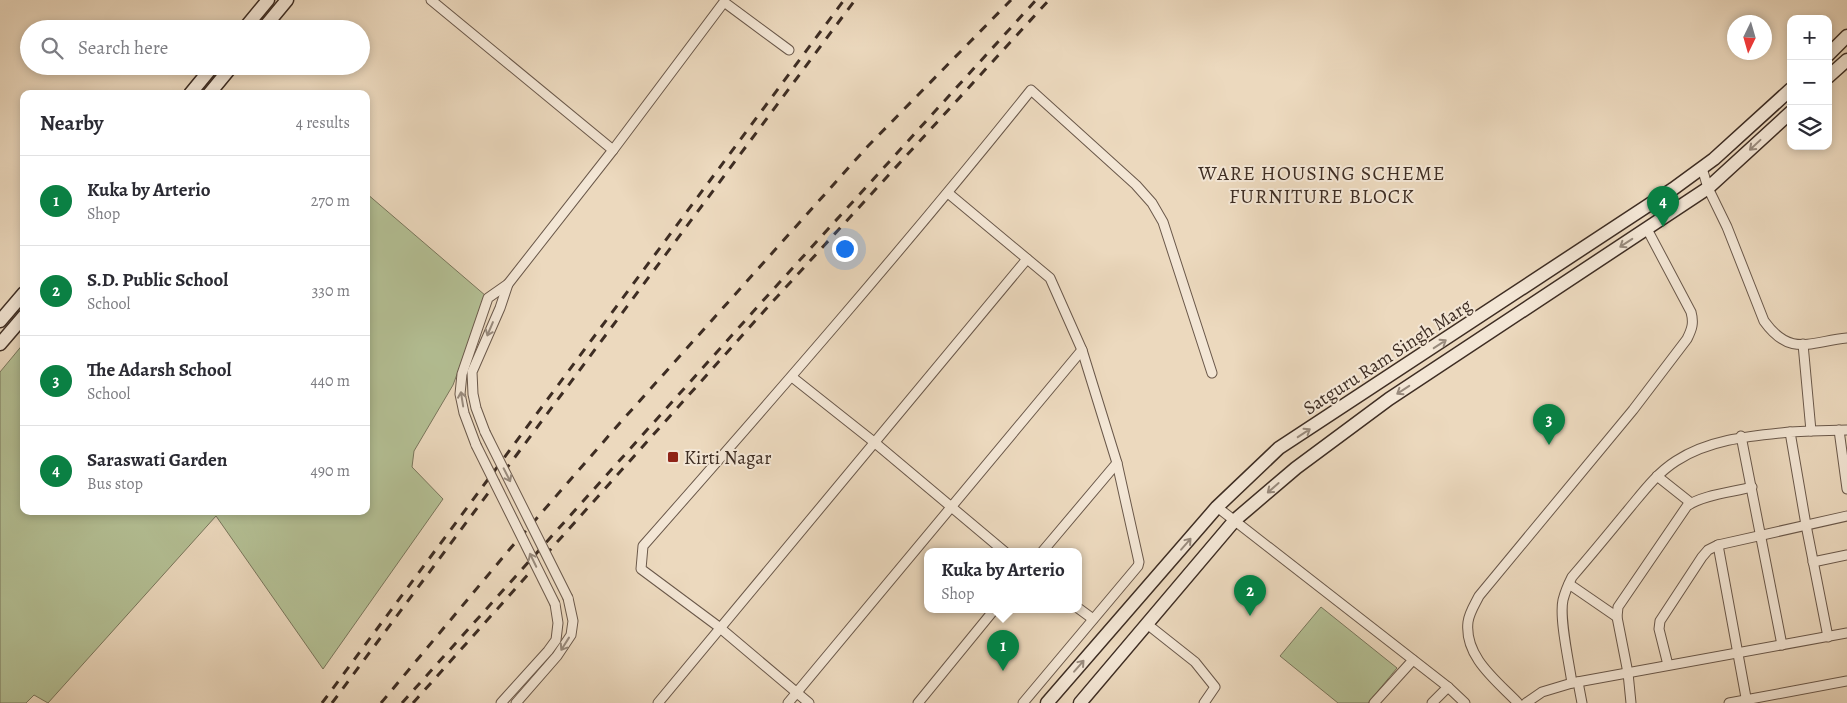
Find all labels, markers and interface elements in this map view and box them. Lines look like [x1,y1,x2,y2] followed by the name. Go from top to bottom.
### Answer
[1727,15,1772,60] north arrow
[1787,15,1832,150] map controls
[1787,15,1832,60] button: +
[20,20,370,75] search box
[38,34,66,62] icon: search
[78,35,168,61] text: Search here
[1787,60,1832,105] button: −
[1787,105,1832,150] button: layers
[40,109,103,137] text: Nearby
[296,112,350,134] text: 4 results
[1748,139,1761,151] one-way arrow
[1197,160,1446,210] district label: WARE HOUSING SCHEME FURNITURE BLOCK
[87,177,211,203] text: Kuka by Arterio
[1647,186,1679,227] pin: 4
[53,190,59,212] text: 1
[311,190,350,212] text: 270 m
[87,203,120,225] text: Shop
[832,236,858,262] your location
[1619,238,1633,248] one-way arrow
[87,267,228,293] text: S.D. Public School
[52,280,60,302] text: 2
[312,280,350,302] text: 330 m
[1298,292,1477,421] street label: Satguru Ram Singh Marg
[87,293,130,315] text: School
[485,322,494,337] one-way arrow
[1432,339,1446,349] one-way arrow
[87,357,232,383] text: The Adarsh School
[53,370,59,392] text: 3
[310,370,350,392] text: 440 m
[87,383,130,405] text: School
[1396,385,1410,395] one-way arrow
[457,391,467,407] one-way arrow
[1533,404,1565,445] pin: 3
[1296,427,1310,437] one-way arrow
[684,445,772,471] place label: Kirti Nagar
[87,447,227,473] text: Saraswati Garden
[666,450,680,464] marker: Kirti Nagar
[52,460,60,482] text: 4
[310,460,350,482] text: 490 m
[503,467,512,482] one-way arrow
[87,473,143,495] text: Bus stop
[1266,482,1279,493] one-way arrow
[1180,537,1191,550] one-way arrow
[924,548,1082,613] popup
[528,553,538,568] one-way arrow
[941,557,1065,583] text: Kuka by Arterio
[1234,575,1266,616] pin: 2
[941,583,974,605] text: Shop
[987,630,1019,671] pin: 1
[560,637,570,651] one-way arrow
[1073,660,1085,673] one-way arrow

